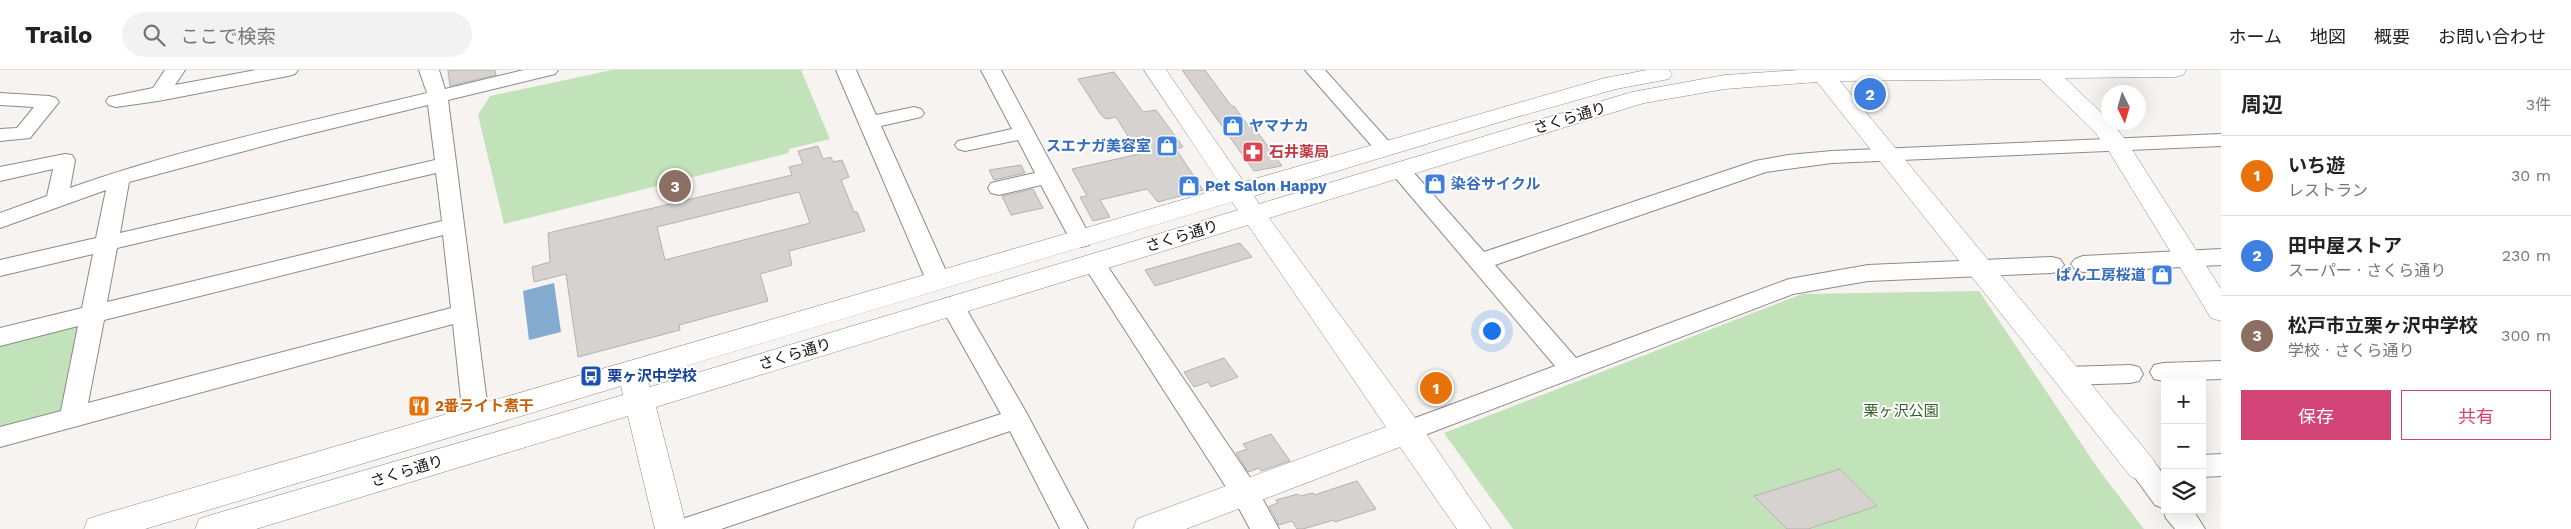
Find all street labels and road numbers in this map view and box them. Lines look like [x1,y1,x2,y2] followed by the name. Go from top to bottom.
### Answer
[1531,98,1609,138] street label: さくら通り
[1143,216,1221,256] street label: さくら通り
[756,334,834,374] street label: さくら通り
[368,451,446,491] street label: さくら通り

